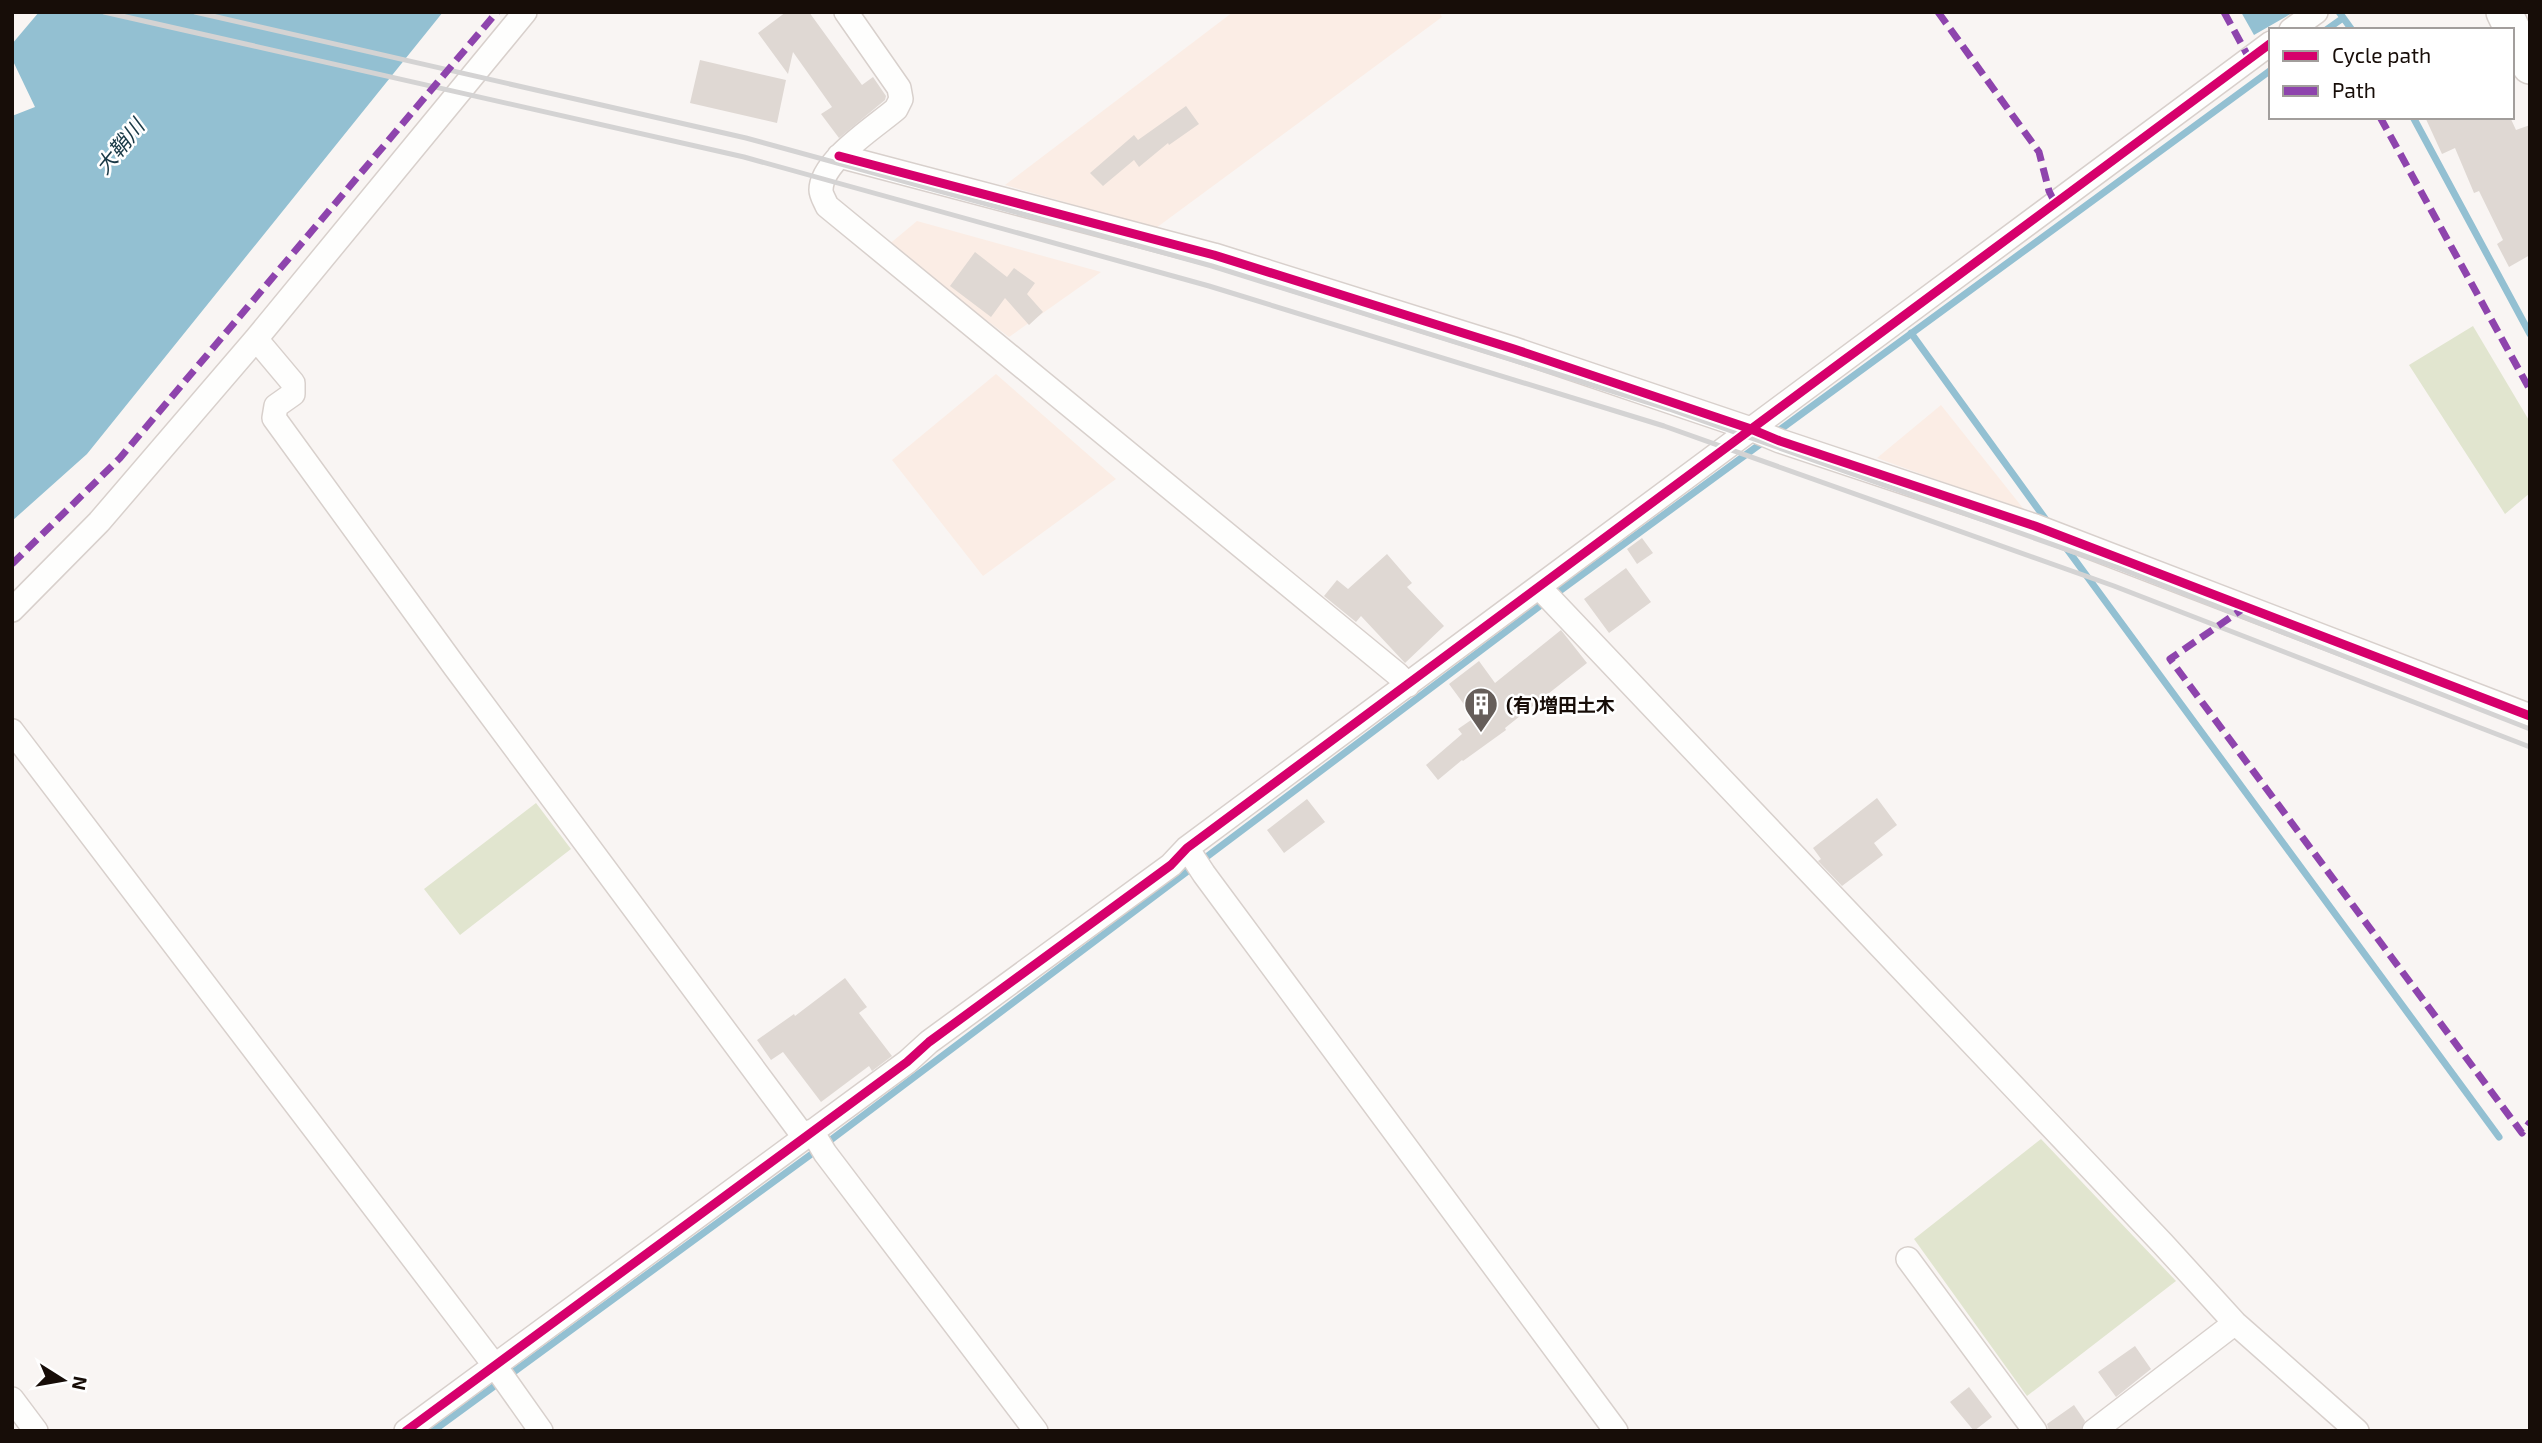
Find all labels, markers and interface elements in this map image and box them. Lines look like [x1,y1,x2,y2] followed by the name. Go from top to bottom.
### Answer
[2269,28,2514,119] legend
[2332,42,2431,67] text: Cycle path
[2332,77,2376,102] text: Path
[89,112,150,178] water label: 大鞘川
[1462,685,1500,734] building icon: (有)増田土木
[1506,693,1615,716] place label: (有)増田土木
[28,1345,98,1415] north arrow
[68,1374,93,1392] text: N

